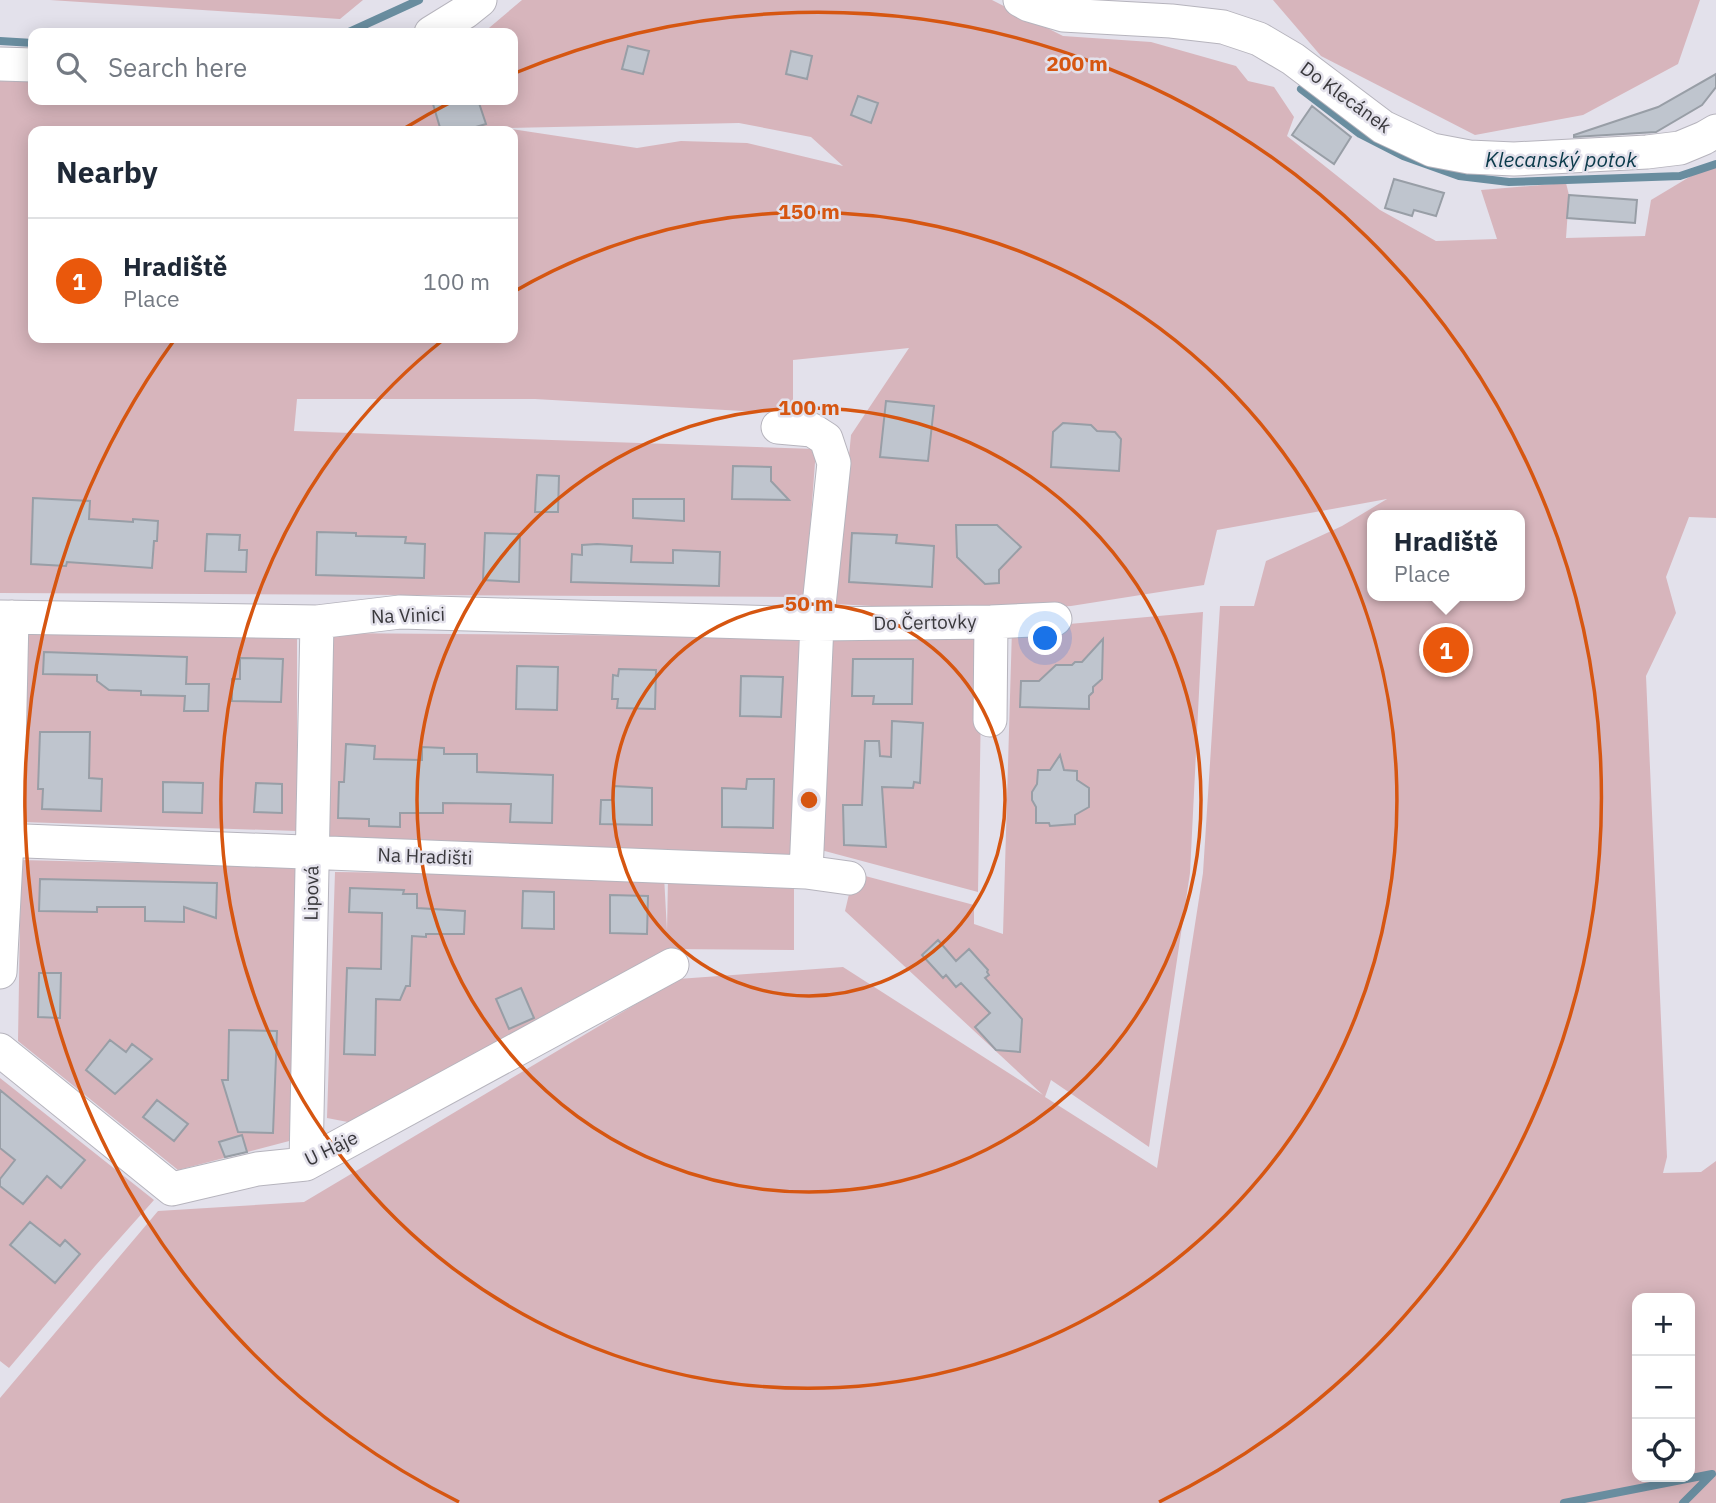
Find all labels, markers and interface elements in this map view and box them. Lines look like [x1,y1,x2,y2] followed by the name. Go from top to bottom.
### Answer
[28,28,518,105] search box
[52,48,90,86] icon: search
[1046,49,1108,77] text: 200 m
[108,50,247,84] text: Search here
[1296,56,1396,138] street label: Do Klecánek
[1485,145,1638,173] water label: Klecanský potok
[56,152,158,191] text: Nearby
[778,197,840,225] text: 150 m
[123,249,227,283] text: Hradiště
[72,266,86,296] text: 1
[423,266,490,296] text: 100 m
[123,283,180,313] text: Place
[778,393,840,421] text: 100 m
[1367,510,1525,601] popup
[1394,524,1498,558] text: Hradiště
[1394,558,1450,588] text: Place
[785,589,833,617] text: 50 m
[370,602,446,628] street label: Na Vinici
[873,609,977,635] street label: Do Čertovky
[1028,621,1062,655] your location
[1423,624,1469,676] pin: 1
[797,788,821,812] centre of rings
[377,842,473,870] street label: Na Hradišti
[299,865,323,921] street label: Lipová
[301,1125,361,1171] street label: U Háje
[1632,1293,1695,1482] map controls
[1632,1293,1695,1356] button: +
[1632,1356,1695,1419] button: −
[1632,1419,1695,1482] button: locate

